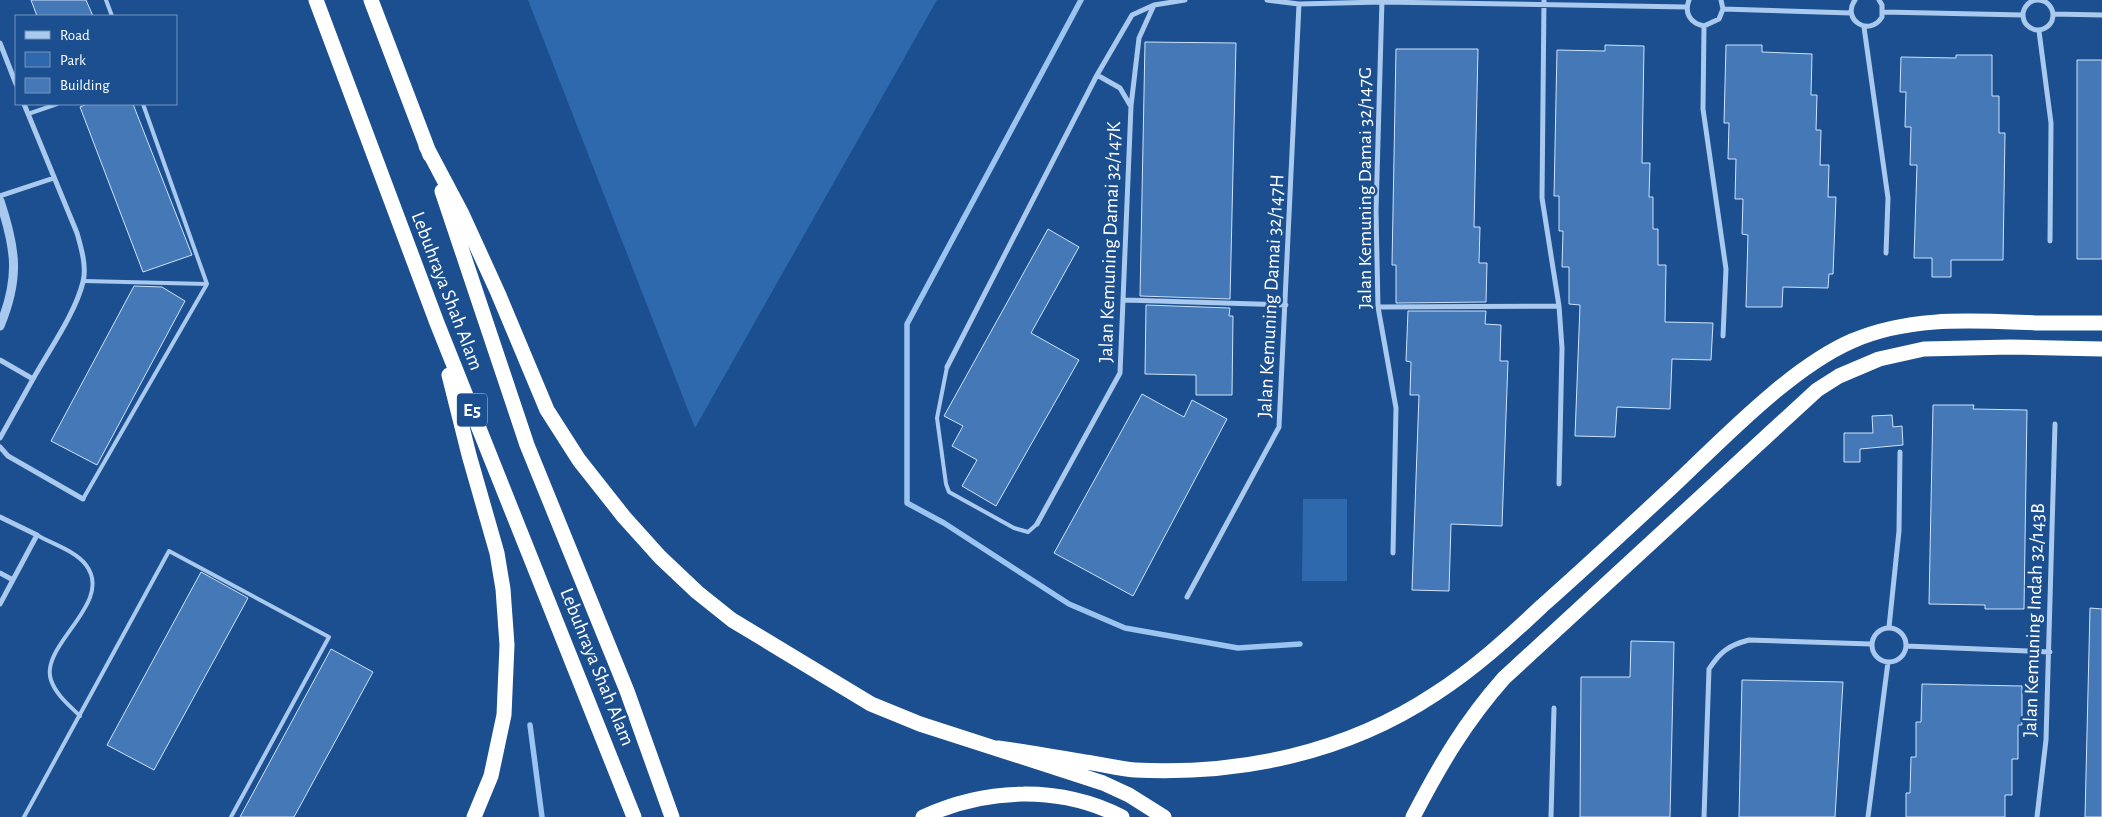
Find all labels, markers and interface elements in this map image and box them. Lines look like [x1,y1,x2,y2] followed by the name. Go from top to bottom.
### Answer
[15,15,178,105] legend
[60,28,90,43] text: Road
[60,53,86,68] text: Park
[1355,67,1375,309] street label: Jalan Kemuning Damai 32/147G
[60,78,110,93] text: Building
[1096,121,1124,363] street label: Jalan Kemuning Damai 32/147K
[1255,174,1287,418] street label: Jalan Kemuning Damai 32/147H
[408,209,486,373] street label: Lebuhraya Shah Alam
[457,394,487,426] road number: E5
[2020,503,2048,737] street label: Jalan Kemuning Indah 32/143B
[556,585,638,749] street label: Lebuhraya Shah Alam

